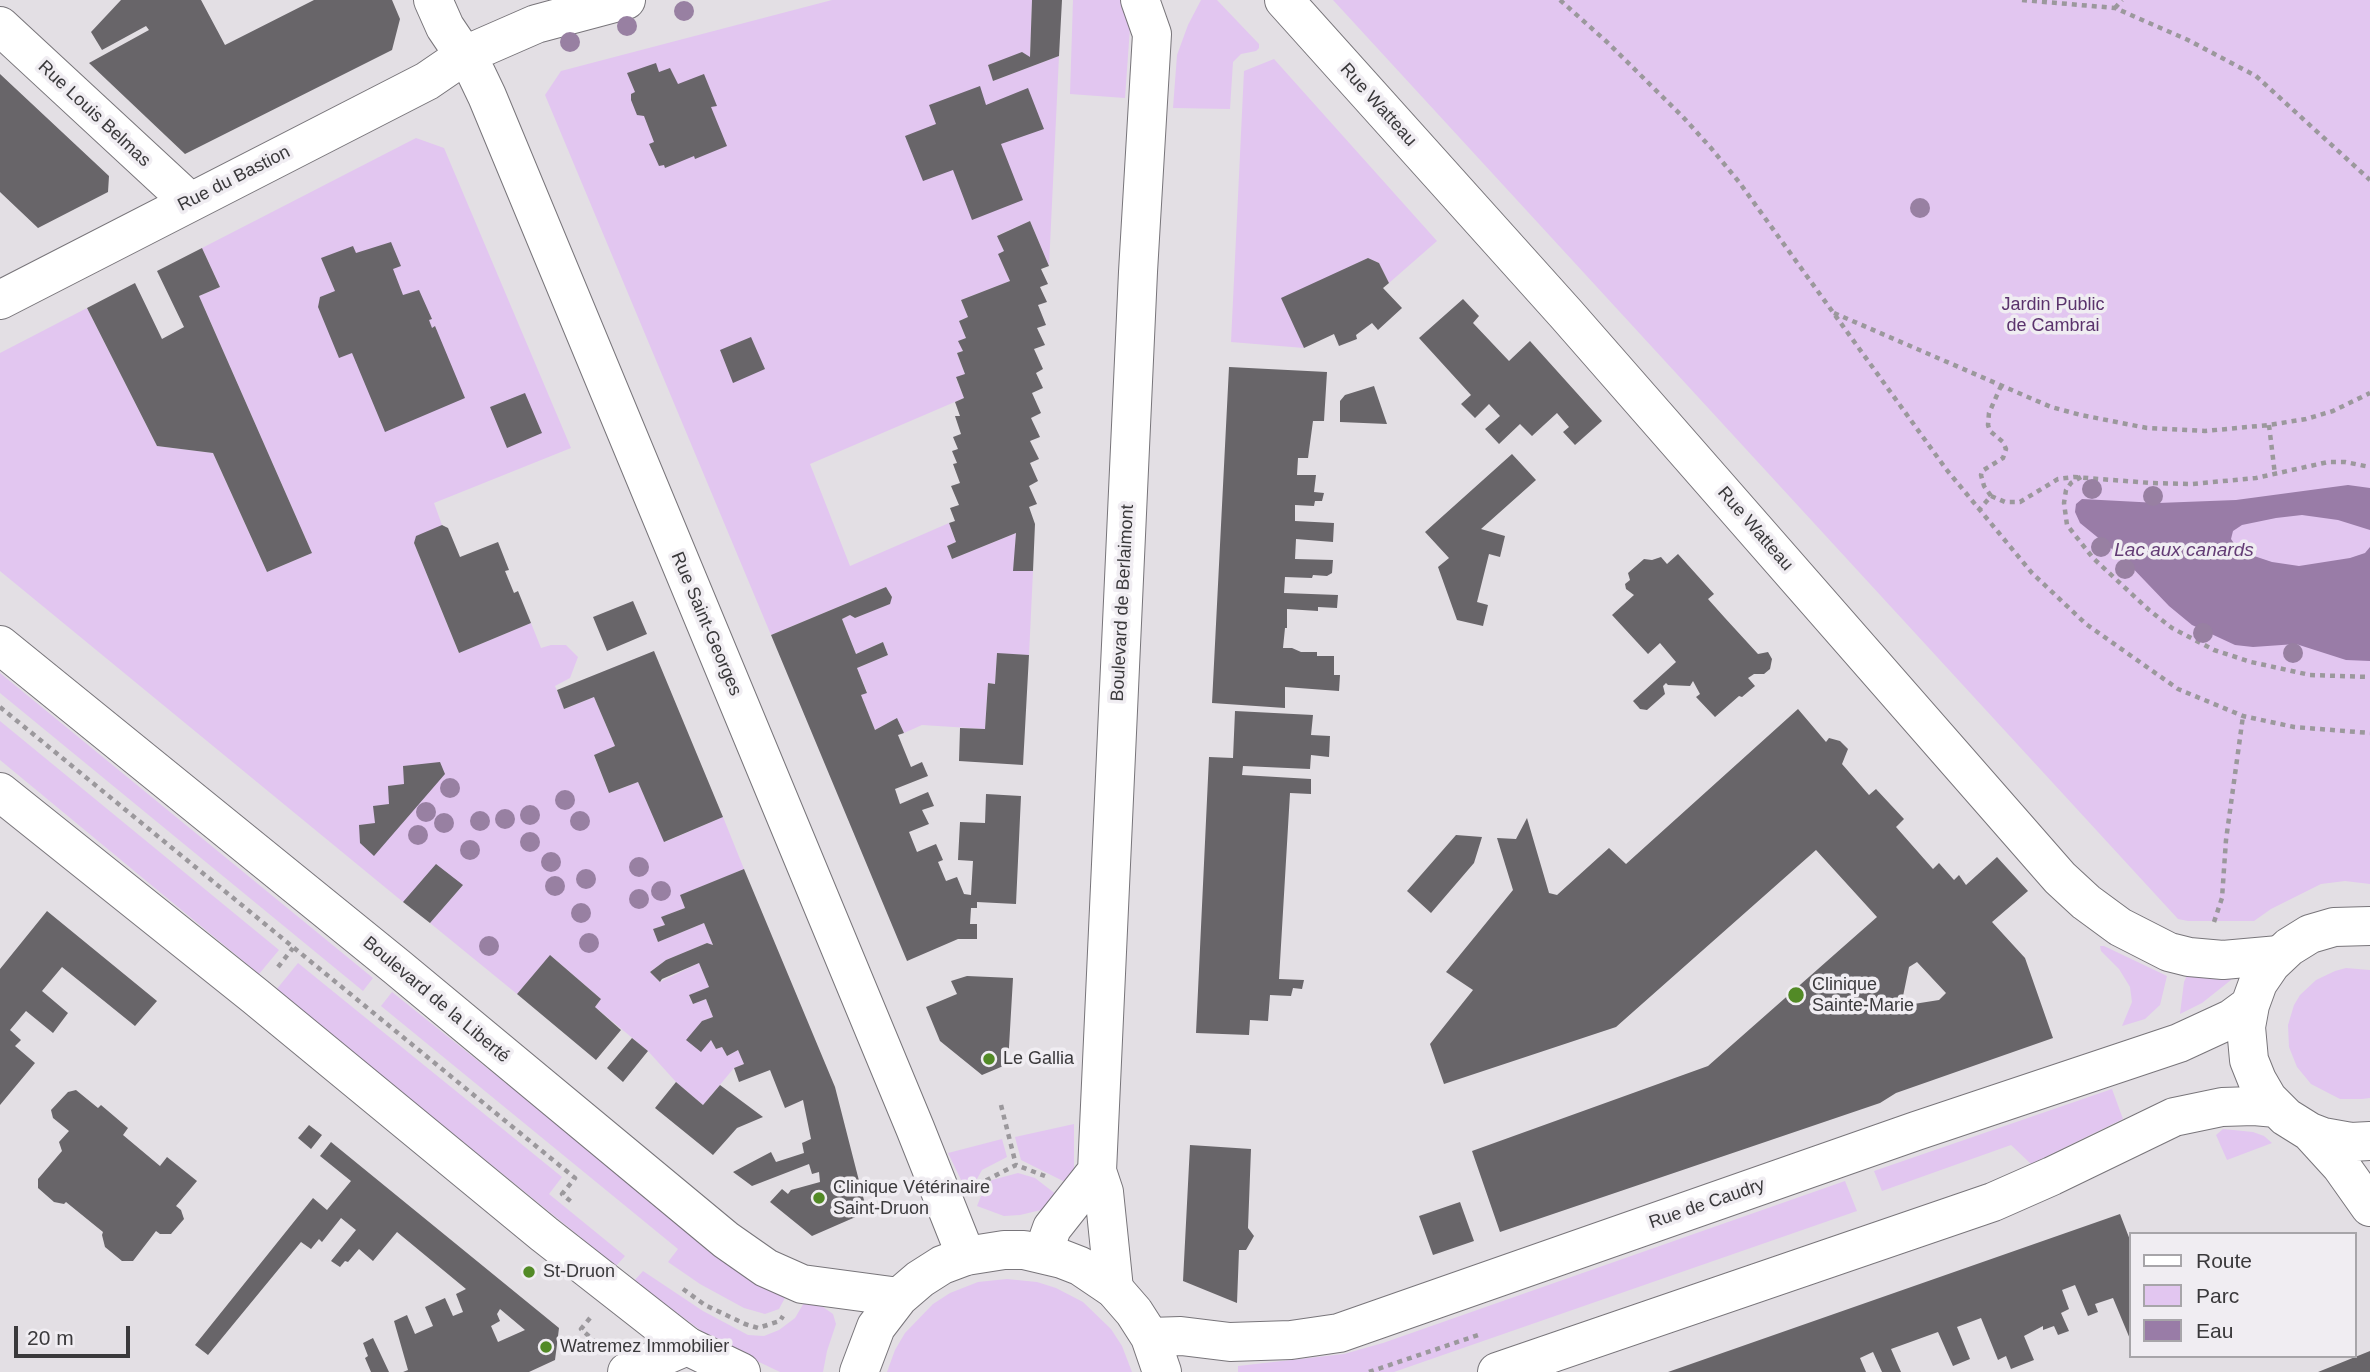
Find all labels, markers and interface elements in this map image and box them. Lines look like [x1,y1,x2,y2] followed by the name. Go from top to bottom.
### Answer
[33,56,155,172] street label: Rue Louis Belmas
[1335,59,1421,151] street label: Rue Watteau
[174,141,294,217] street label: Rue du Bastion
[2001,294,2105,336] park label: Jardin Public de Cambrai
[1713,483,1797,575] street label: Rue Watteau
[1107,504,1139,702] street label: Boulevard de Berlaimont
[2114,540,2254,562] water label: Lac aux canards
[666,549,746,699] street label: Rue Saint-Georges
[358,932,514,1068] street label: Boulevard de la Liberté
[1812,974,1914,1016] place label: Clinique Sainte-Marie
[1786,985,1806,1005] marker: Clinique Sainte-Marie
[1003,1048,1074,1070] place label: Le Gallia
[981,1051,997,1067] marker: Le Gallia
[1646,1174,1768,1234] street label: Rue de Caudry
[833,1177,990,1220] place label: Clinique Vétérinaire Saint-Druon
[811,1190,827,1206] marker: Clinique Vétérinaire Saint-Druon
[2128,1232,2356,1358] legend
[2196,1249,2252,1272] text: Route
[543,1261,615,1283] place label: St-Druon
[521,1264,537,1280] marker: St-Druon
[2196,1284,2239,1307] text: Parc
[18,1312,133,1356] scale bar
[2196,1319,2233,1342] text: Eau
[27,1326,74,1349] text: 20 m
[560,1336,729,1358] place label: Watremez Immobilier
[538,1339,554,1355] marker: Watremez Immobilier

